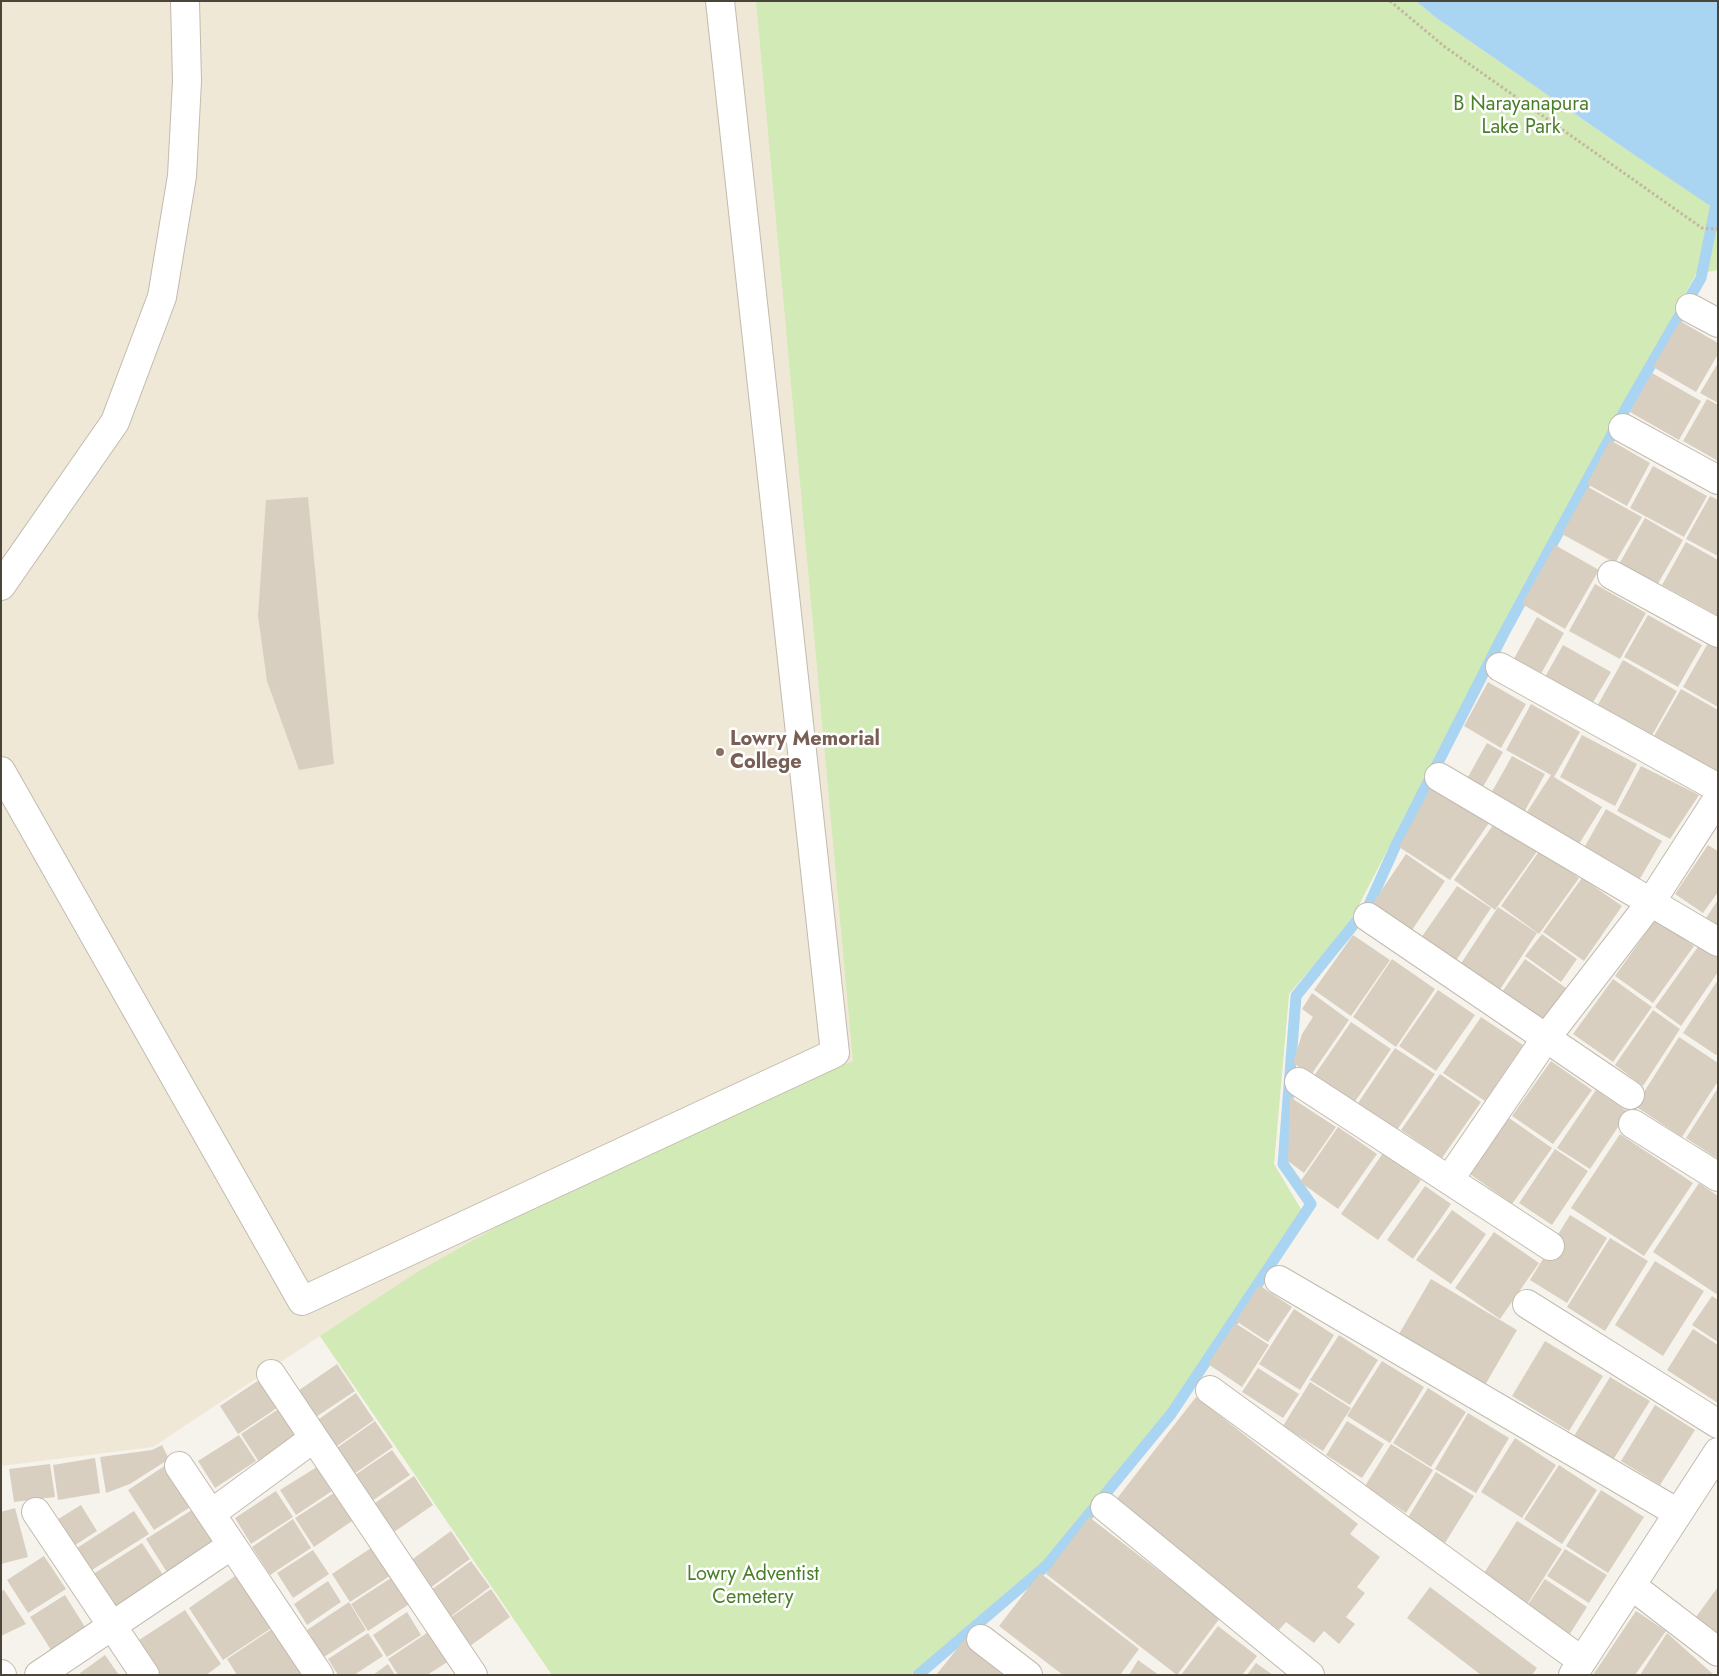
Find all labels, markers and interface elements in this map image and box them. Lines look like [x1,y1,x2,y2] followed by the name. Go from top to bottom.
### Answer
[1453,93,1589,140] park label: B Narayanapura Lake Park
[730,728,880,775] place label: Lowry Memorial College
[714,746,726,758] marker: Lowry Memorial College
[687,1563,819,1610] park label: Lowry Adventist Cemetery

